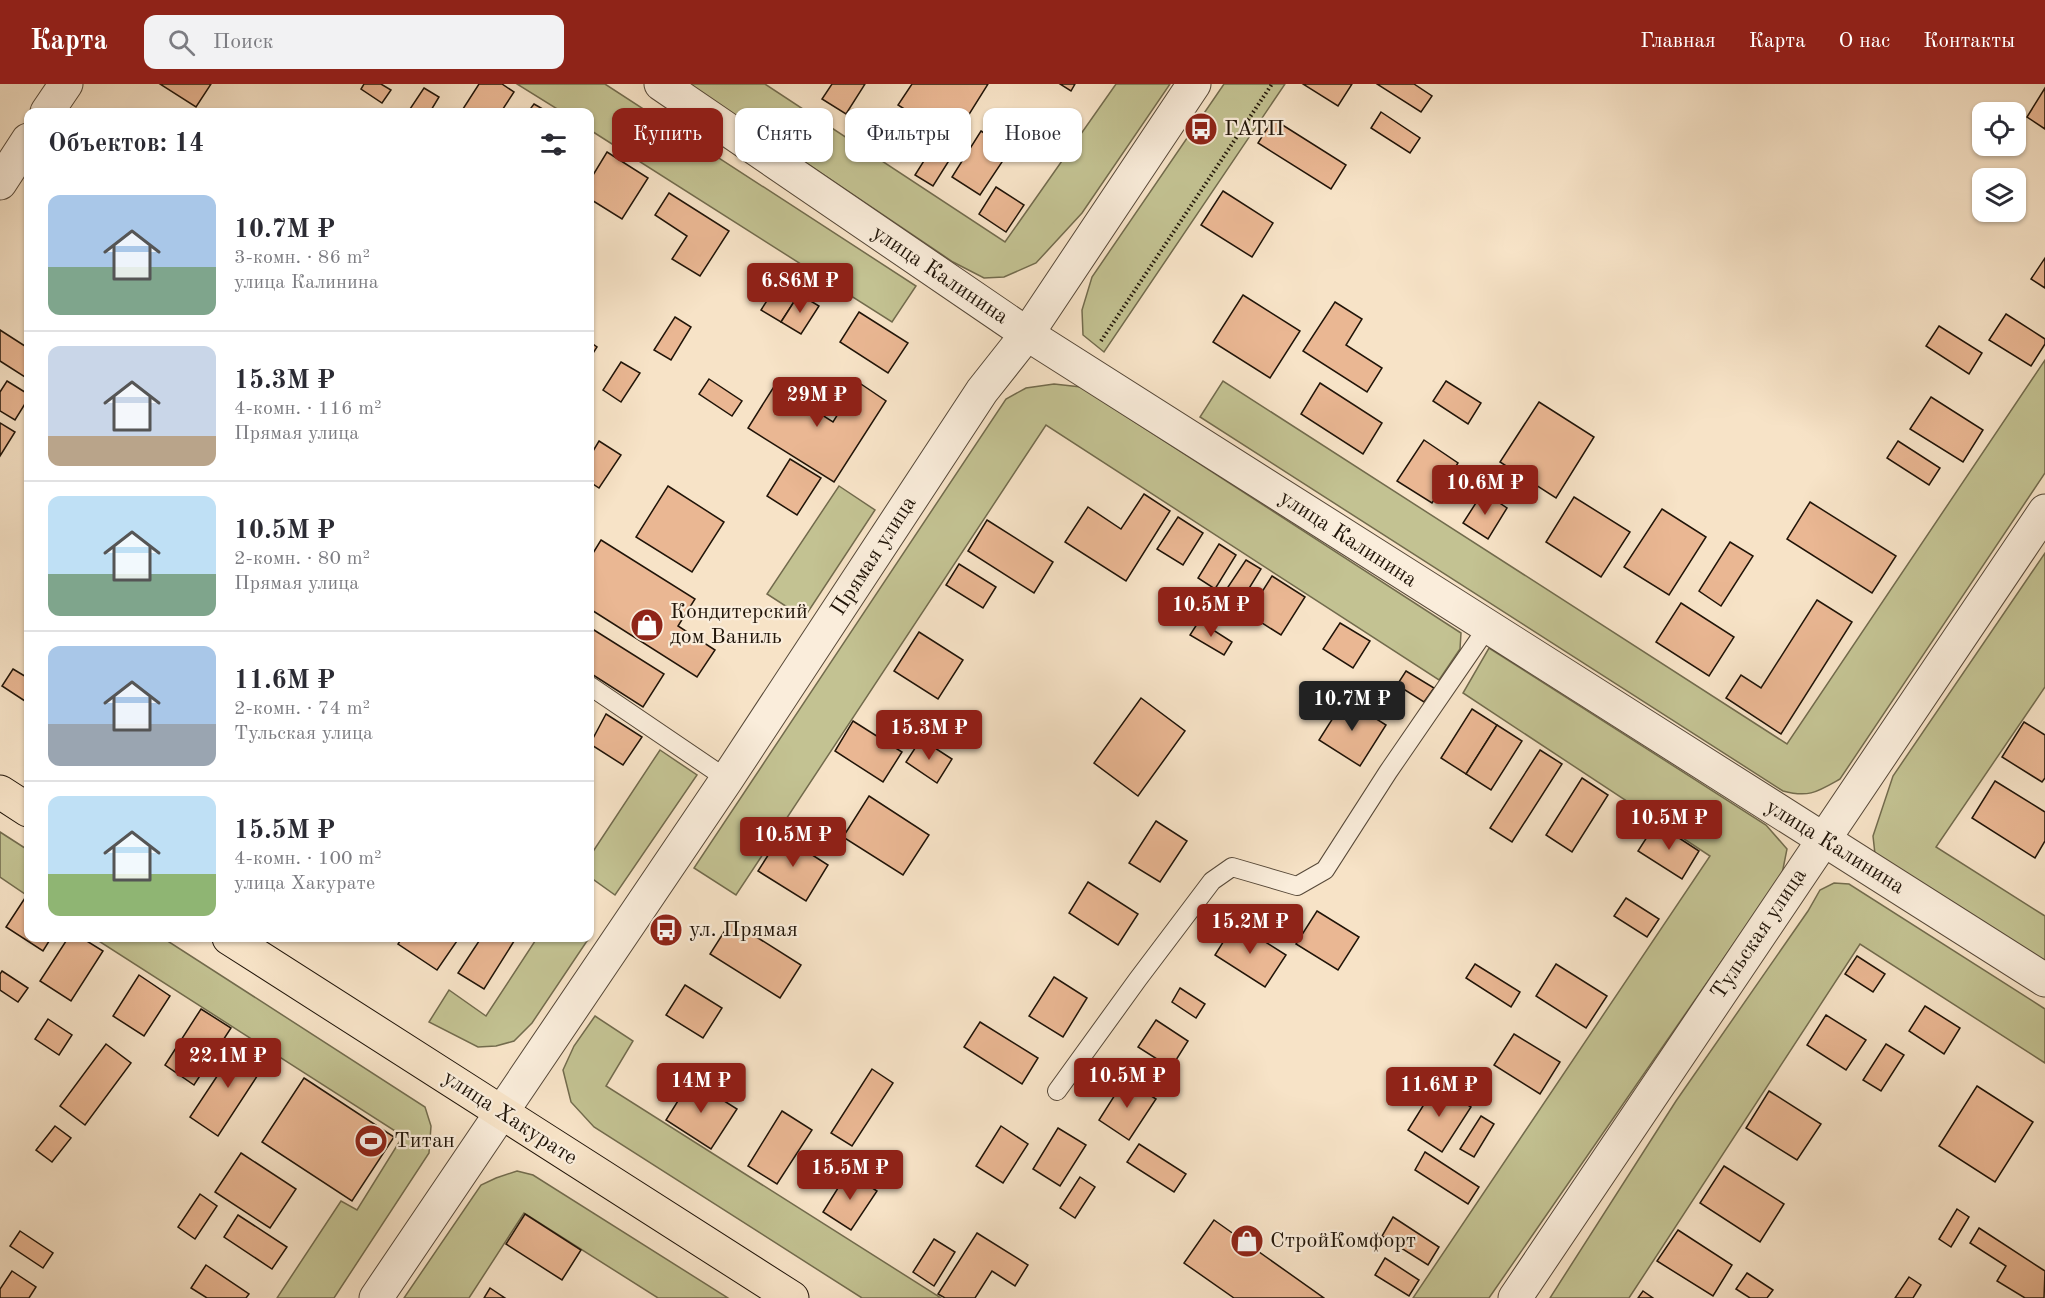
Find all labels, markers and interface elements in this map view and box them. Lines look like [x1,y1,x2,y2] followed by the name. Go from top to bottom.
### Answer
[144,15,564,69] search box
[165,26,198,59] icon: search
[30,28,108,56] text: Карта
[213,31,274,53] text: Поиск
[1640,31,1716,52] text: Главная
[1749,31,1806,52] text: Карта
[1839,31,1890,52] text: О нас
[1923,31,2015,52] text: Контакты
[1972,102,2026,222] map controls
[1972,102,2026,156] button: locate
[612,108,723,162] chip: Купить
[735,108,833,162] chip: Снять
[845,108,971,162] chip: Фильтры
[983,108,1082,162] chip: Новое
[1183,111,1219,147] bus stop icon: ГАТП
[1224,118,1284,140] place label: ГАТП
[537,128,570,161] icon: filters
[48,131,204,157] text: Объектов: 14
[1972,168,2026,222] button: layers
[234,217,335,243] text: 10.7M ₽
[96,219,168,291] icon: home
[868,221,1012,329] street label: улица Калинина
[234,248,370,268] text: 3-комн. · 86 m²
[745,263,855,314] pin: 6.86M ₽
[761,272,839,292] text: 6.86M ₽
[234,273,379,293] text: улица Калинина
[234,368,335,394] text: 15.3M ₽
[96,370,168,442] icon: home
[775,377,859,428] pin: 29M ₽
[787,386,847,406] text: 29M ₽
[234,399,382,419] text: 4-комн. · 116 m²
[234,424,359,444] text: Прямая улица
[1430,465,1540,516] pin: 10.6M ₽
[1446,474,1524,494] text: 10.6M ₽
[1275,486,1421,592] street label: улица Калинина
[827,492,921,620] street label: Прямая улица
[234,518,335,544] text: 10.5M ₽
[96,520,168,592] icon: home
[234,549,370,569] text: 2-комн. · 80 m²
[234,574,359,594] text: Прямая улица
[1156,587,1266,638] pin: 10.5M ₽
[1172,596,1250,616] text: 10.5M ₽
[670,601,808,648] place label: Кондитерский дом Ваниль
[629,607,665,643] shop icon: Кондитерский дом Ваниль
[234,668,335,694] text: 11.6M ₽
[96,670,168,742] icon: home
[1297,681,1407,732] pin: 10.7M ₽
[1313,690,1391,710] text: 10.7M ₽
[234,699,370,719] text: 2-комн. · 74 m²
[874,710,984,761] pin: 15.3M ₽
[890,719,968,739] text: 15.3M ₽
[234,724,373,744] text: Тульская улица
[1762,796,1908,899] street label: улица Калинина
[1614,800,1724,851] pin: 10.5M ₽
[1630,809,1708,829] text: 10.5M ₽
[738,817,848,868] pin: 10.5M ₽
[234,818,335,844] text: 15.5M ₽
[96,820,168,892] icon: home
[754,826,832,846] text: 10.5M ₽
[234,849,382,869] text: 4-комн. · 100 m²
[1707,864,1811,1004] street label: Тульская улица
[234,874,375,894] text: улица Хакурате
[1195,904,1305,955] pin: 15.2M ₽
[648,912,684,948] bus stop icon: ул. Прямая
[1211,913,1289,933] text: 15.2M ₽
[689,919,798,941] place label: ул. Прямая
[173,1038,283,1089] pin: 22.1M ₽
[189,1047,267,1067] text: 22.1M ₽
[1072,1058,1182,1109] pin: 10.5M ₽
[659,1063,743,1114] pin: 14M ₽
[439,1066,581,1170] street label: улица Хакурате
[1088,1067,1166,1087] text: 10.5M ₽
[1384,1067,1494,1118] pin: 11.6M ₽
[671,1072,731,1092] text: 14M ₽
[1400,1076,1478,1096] text: 11.6M ₽
[353,1123,389,1159] sports icon: Титан
[394,1130,455,1152] place label: Титан
[795,1150,905,1201] pin: 15.5M ₽
[811,1159,889,1179] text: 15.5M ₽
[1229,1223,1265,1259] shop icon: СтройКомфорт
[1270,1230,1416,1252] place label: СтройКомфорт

